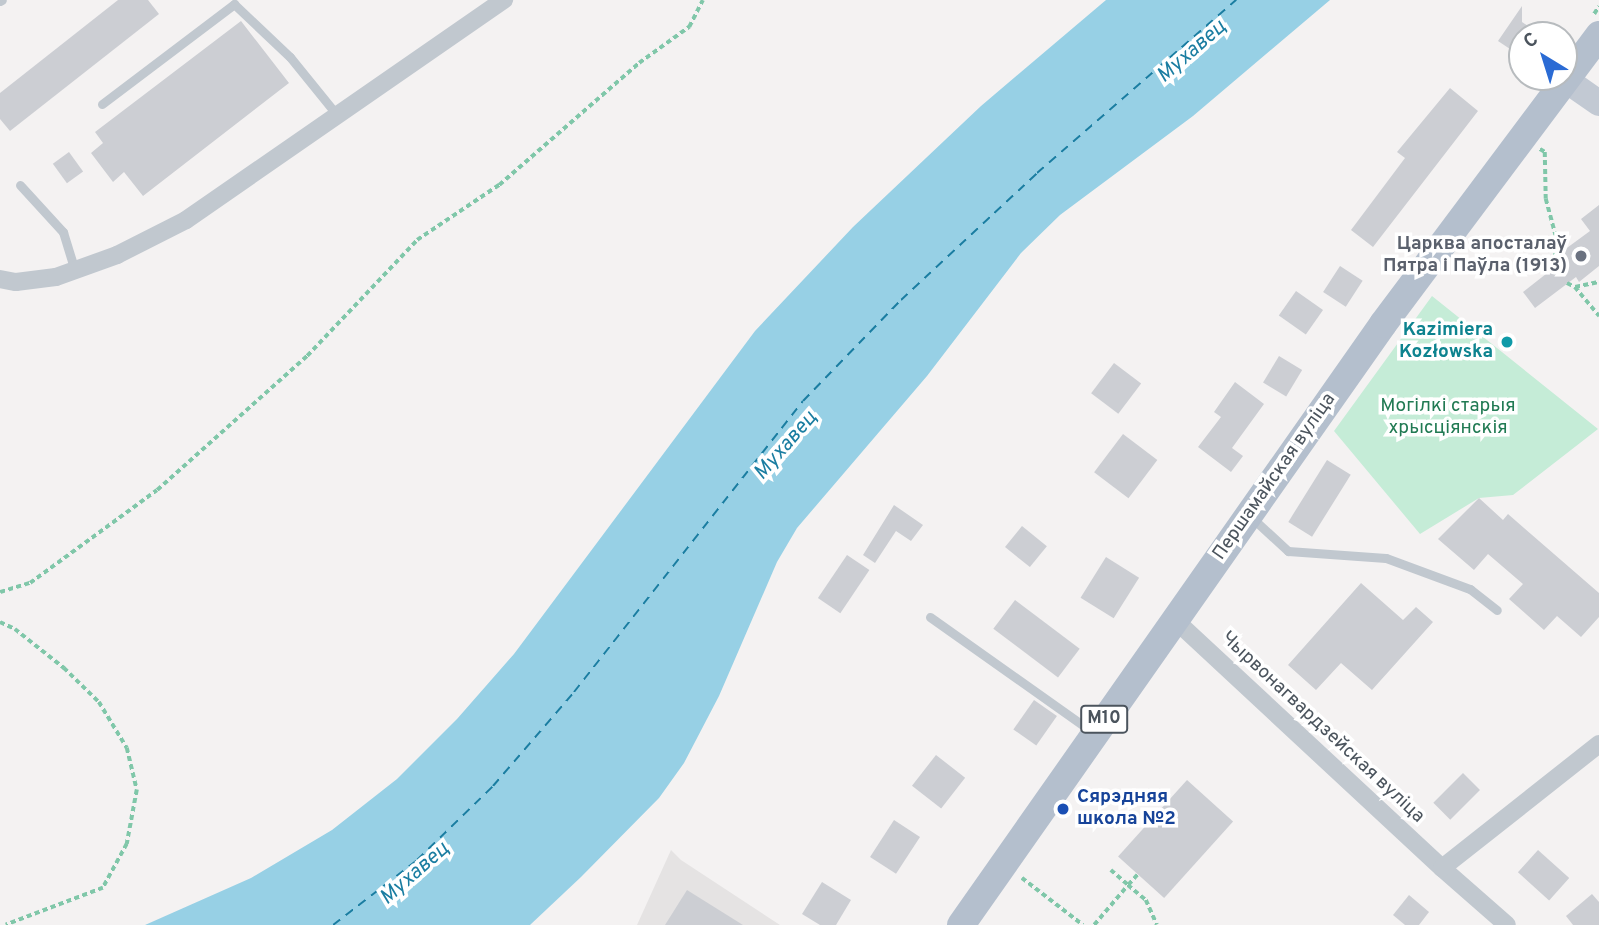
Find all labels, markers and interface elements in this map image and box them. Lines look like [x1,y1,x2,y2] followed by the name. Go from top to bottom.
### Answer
[1152,15,1232,89] water label: Мухавец
[1508,21,1578,91] north arrow
[1519,28,1543,54] text: С
[1383,234,1567,278] place label: Царква апосталаў Пятра і Паўла (1913)
[1573,248,1589,264] marker: Царква апосталаў Пятра і Паўла (1913)
[1399,320,1493,364] place label: Kazimiera Kozłowska
[1499,334,1515,350] marker: Kazimiera Kozłowska
[1209,389,1341,565] street label: Першамайская вуліца
[1380,396,1516,440] park label: Могілкі старыя хрысціянскія
[749,406,823,486] water label: Мухавец
[1215,628,1429,828] street label: Чырвонагвардзейская вуліца
[1080,704,1128,734] road number: М10
[1077,787,1176,831] place label: Сярэдняя школа №2
[1055,801,1071,817] marker: Сярэдняя школа №2
[375,837,455,911] water label: Мухавец

